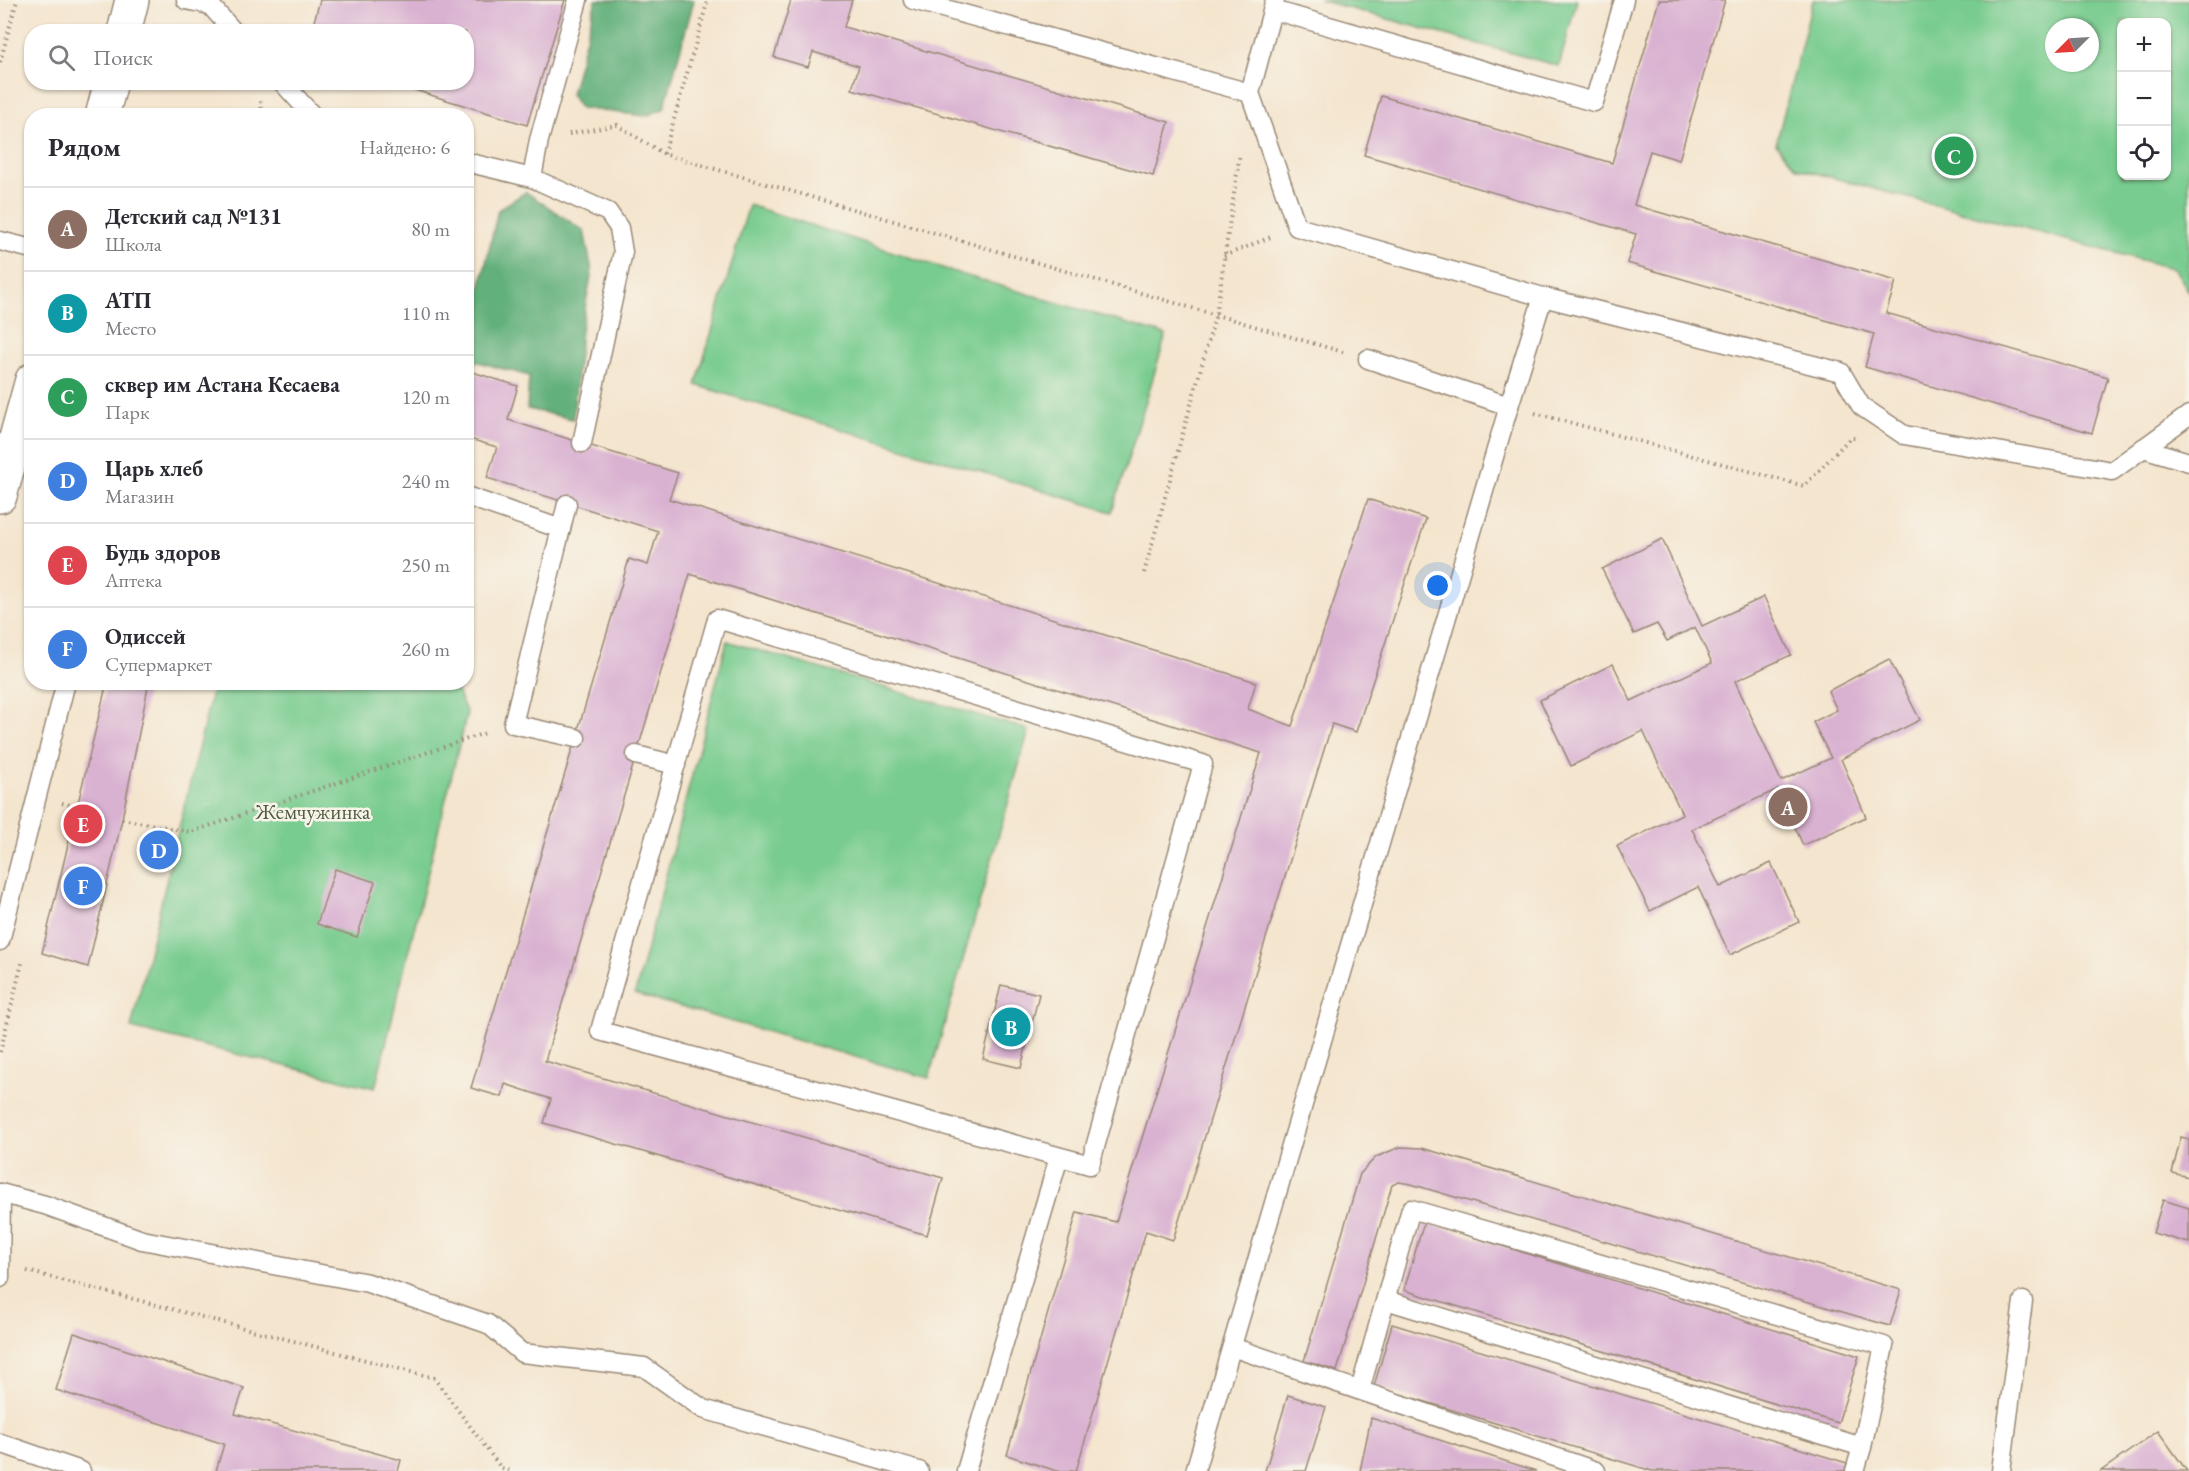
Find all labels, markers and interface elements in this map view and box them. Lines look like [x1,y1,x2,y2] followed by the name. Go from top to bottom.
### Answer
[2045,18,2099,72] north arrow
[2117,18,2171,180] map controls
[2117,18,2171,72] button: +
[24,24,474,90] search box
[45,41,78,74] icon: search
[93,43,153,72] text: Поиск
[2117,72,2171,126] button: −
[2117,126,2171,180] button: locate
[48,130,121,164] text: Рядом
[359,134,450,160] text: Найдено: 6
[1934,134,1974,178] pin: C
[105,202,282,231] text: Детский сад №131
[60,216,75,242] text: A
[411,216,450,242] text: 80 m
[105,231,162,257] text: Школа
[105,286,151,315] text: АТП
[61,300,74,326] text: B
[402,300,450,326] text: 110 m
[105,315,156,341] text: Место
[105,370,340,399] text: сквер им Астана Кесаева
[60,384,75,410] text: C
[402,384,450,410] text: 120 m
[105,399,149,425] text: Парк
[105,454,203,483] text: Царь хлеб
[60,468,75,494] text: D
[402,468,450,494] text: 240 m
[105,483,174,509] text: Магазин
[105,538,221,567] text: Будь здоров
[62,552,73,578] text: E
[402,552,450,578] text: 250 m
[105,567,162,593] text: Аптека
[1423,571,1452,600] your location
[105,622,186,651] text: Одиссей
[62,636,73,662] text: F
[402,636,450,662] text: 260 m
[105,651,212,677] text: Супермаркет
[1768,784,1808,830] pin: A
[255,798,371,825] park label: Жемчужинка
[64,802,103,846] pin: E
[140,828,178,872] pin: D
[64,864,103,908] pin: F
[992,1004,1030,1050] pin: B

